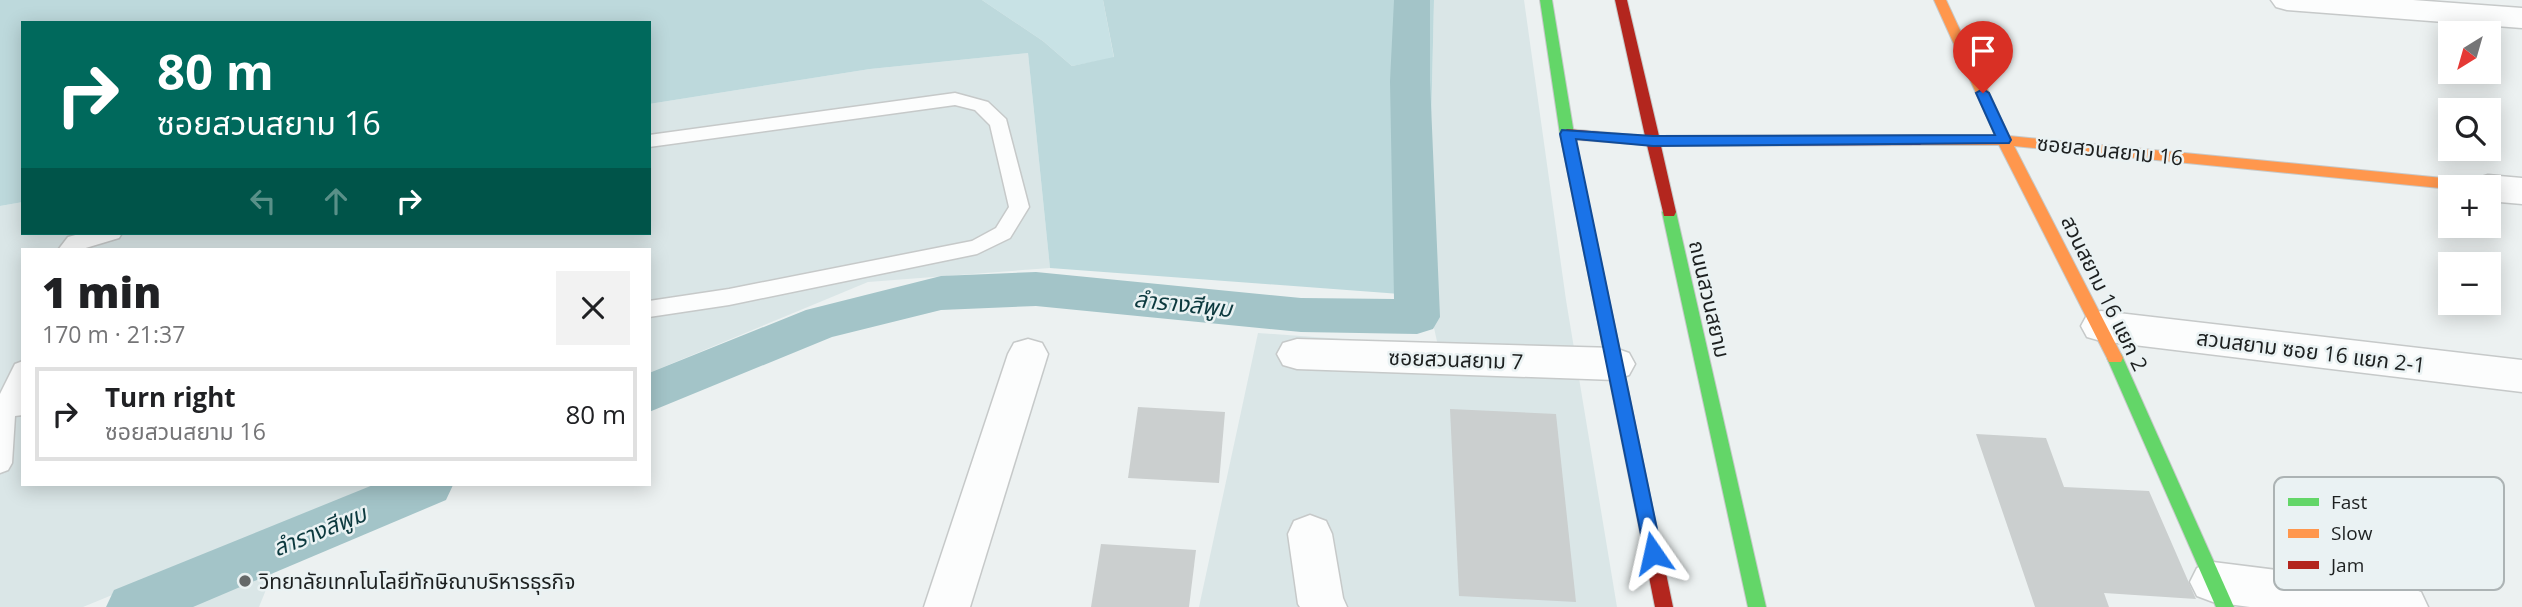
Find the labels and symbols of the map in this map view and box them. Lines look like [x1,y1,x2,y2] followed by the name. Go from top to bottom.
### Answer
[1953,21,2013,93] pin
[2438,21,2501,84] north arrow
[2036,128,2184,172] street label: ซอยสวนสยาม 16
[2055,211,2155,375] street label: สวนสยาม 16 แยก 2
[1683,238,1737,360] street label: ถนนสวนสยาม
[1132,282,1236,324] water label: ลำรางสีพูม
[2195,323,2427,379] street label: สวนสยาม ซอย 16 แยก 2-1
[1388,343,1524,375] street label: ซอยสวนสยาม 7
[2274,477,2504,590] legend
[2331,489,2367,515] text: Fast
[267,496,372,563] water label: ลำรางสีพูม
[1616,516,1690,590] position arrow
[2331,520,2373,546] text: Slow
[2329,552,2364,578] text: Jam
[259,567,575,595] place label: วิทยาลัยเทคโนโลยีทักษิณาบริหารธุรกิจ
[237,573,253,589] marker: วิทยาลัยเทคโนโลยีทักษิณาบริหารธุรกิจ

